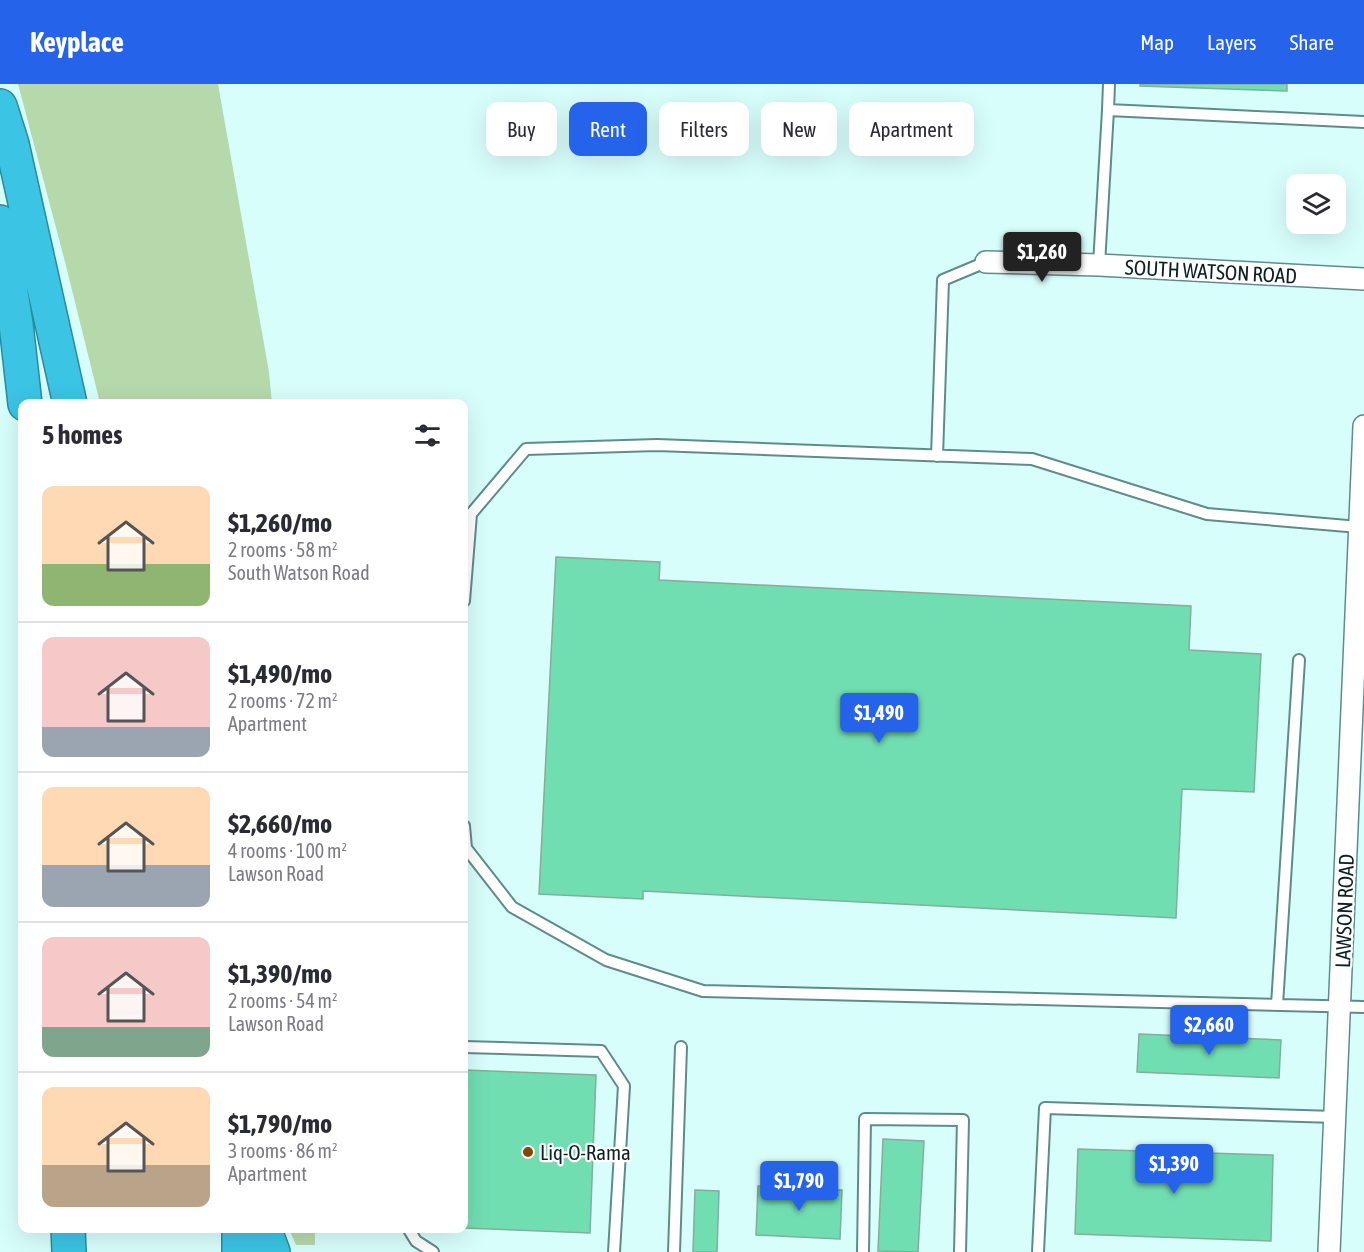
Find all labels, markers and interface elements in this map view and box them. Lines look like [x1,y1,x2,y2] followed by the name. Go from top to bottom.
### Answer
[30,26,124,58] text: Keyplace
[1140,30,1174,54] text: Map
[1207,30,1257,54] text: Layers
[1290,30,1334,54] text: Share
[486,102,557,156] chip: Buy
[569,102,647,156] chip: Rent
[659,102,749,156] chip: Filters
[761,102,837,156] chip: New
[849,102,974,156] chip: Apartment
[1286,174,1346,234] map controls
[1286,174,1346,234] button: layers
[993,232,1091,283] pin: $1,260
[1017,240,1067,263] text: $1,260
[1124,255,1298,287] street label: SOUTH WATSON ROAD
[411,419,444,452] icon: filters
[42,420,122,450] text: 5 homes
[228,508,332,538] text: $1,260/mo
[90,510,162,582] icon: home
[228,538,338,561] text: 2 rooms · 58 m²
[228,561,370,584] text: South Watson Road
[228,659,332,689] text: $1,490/mo
[90,661,162,733] icon: home
[228,689,338,712] text: 2 rooms · 72 m²
[830,693,928,744] pin: $1,490
[854,701,904,724] text: $1,490
[228,712,307,735] text: Apartment
[228,809,332,839] text: $2,660/mo
[90,811,162,883] icon: home
[228,839,347,862] text: 4 rooms · 100 m²
[1330,854,1358,968] street label: LAWSON ROAD
[228,862,324,885] text: Lawson Road
[228,959,332,989] text: $1,390/mo
[90,961,162,1033] icon: home
[228,989,338,1012] text: 2 rooms · 54 m²
[1160,1005,1258,1056] pin: $2,660
[228,1012,324,1035] text: Lawson Road
[1184,1013,1234,1036] text: $2,660
[228,1109,332,1139] text: $1,790/mo
[90,1111,162,1183] icon: home
[228,1139,338,1162] text: 3 rooms · 86 m²
[540,1140,631,1164] place label: Liq-O-Rama
[1125,1144,1223,1195] pin: $1,390
[521,1145,535,1159] marker: Liq-O-Rama
[1149,1152,1199,1175] text: $1,390
[750,1161,848,1212] pin: $1,790
[228,1162,307,1185] text: Apartment
[774,1169,824,1192] text: $1,790

